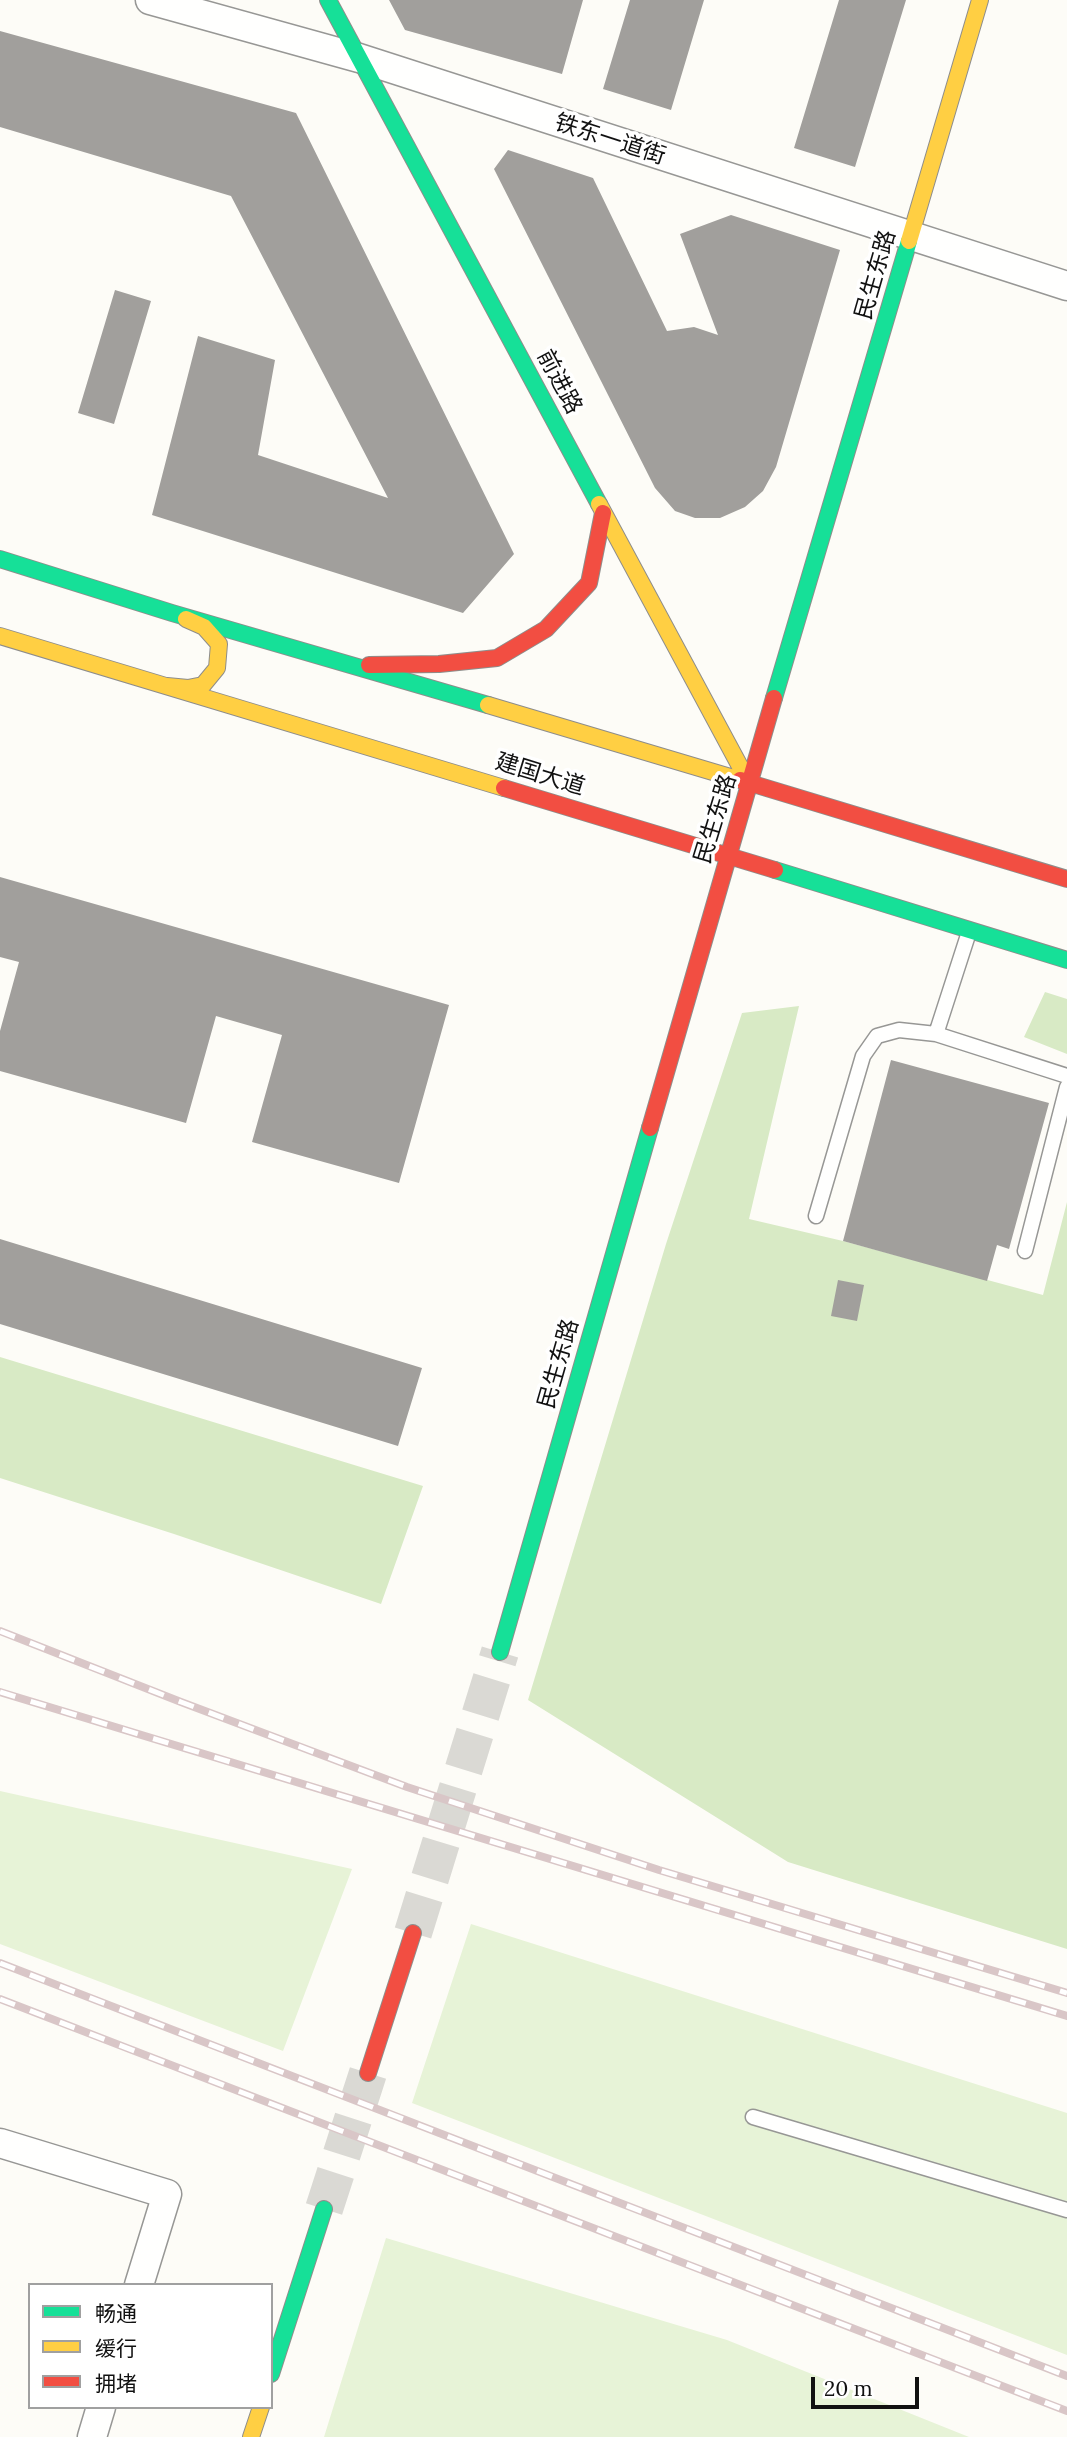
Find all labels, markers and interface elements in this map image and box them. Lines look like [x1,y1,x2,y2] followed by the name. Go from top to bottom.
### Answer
[551,109,669,171] street label: 铁东一道街
[850,227,902,323] street label: 民生东路
[531,345,587,419] street label: 前进路
[492,748,588,802] street label: 建国大道
[689,771,743,867] street label: 民生东路
[533,1316,585,1412] street label: 民生东路
[28,2283,273,2409] legend
[95,2300,137,2327] text: 畅通
[95,2335,137,2362] text: 缓行
[815,2364,923,2408] scale bar
[95,2370,137,2397] text: 拥堵
[824,2375,873,2402] text: 20 m

